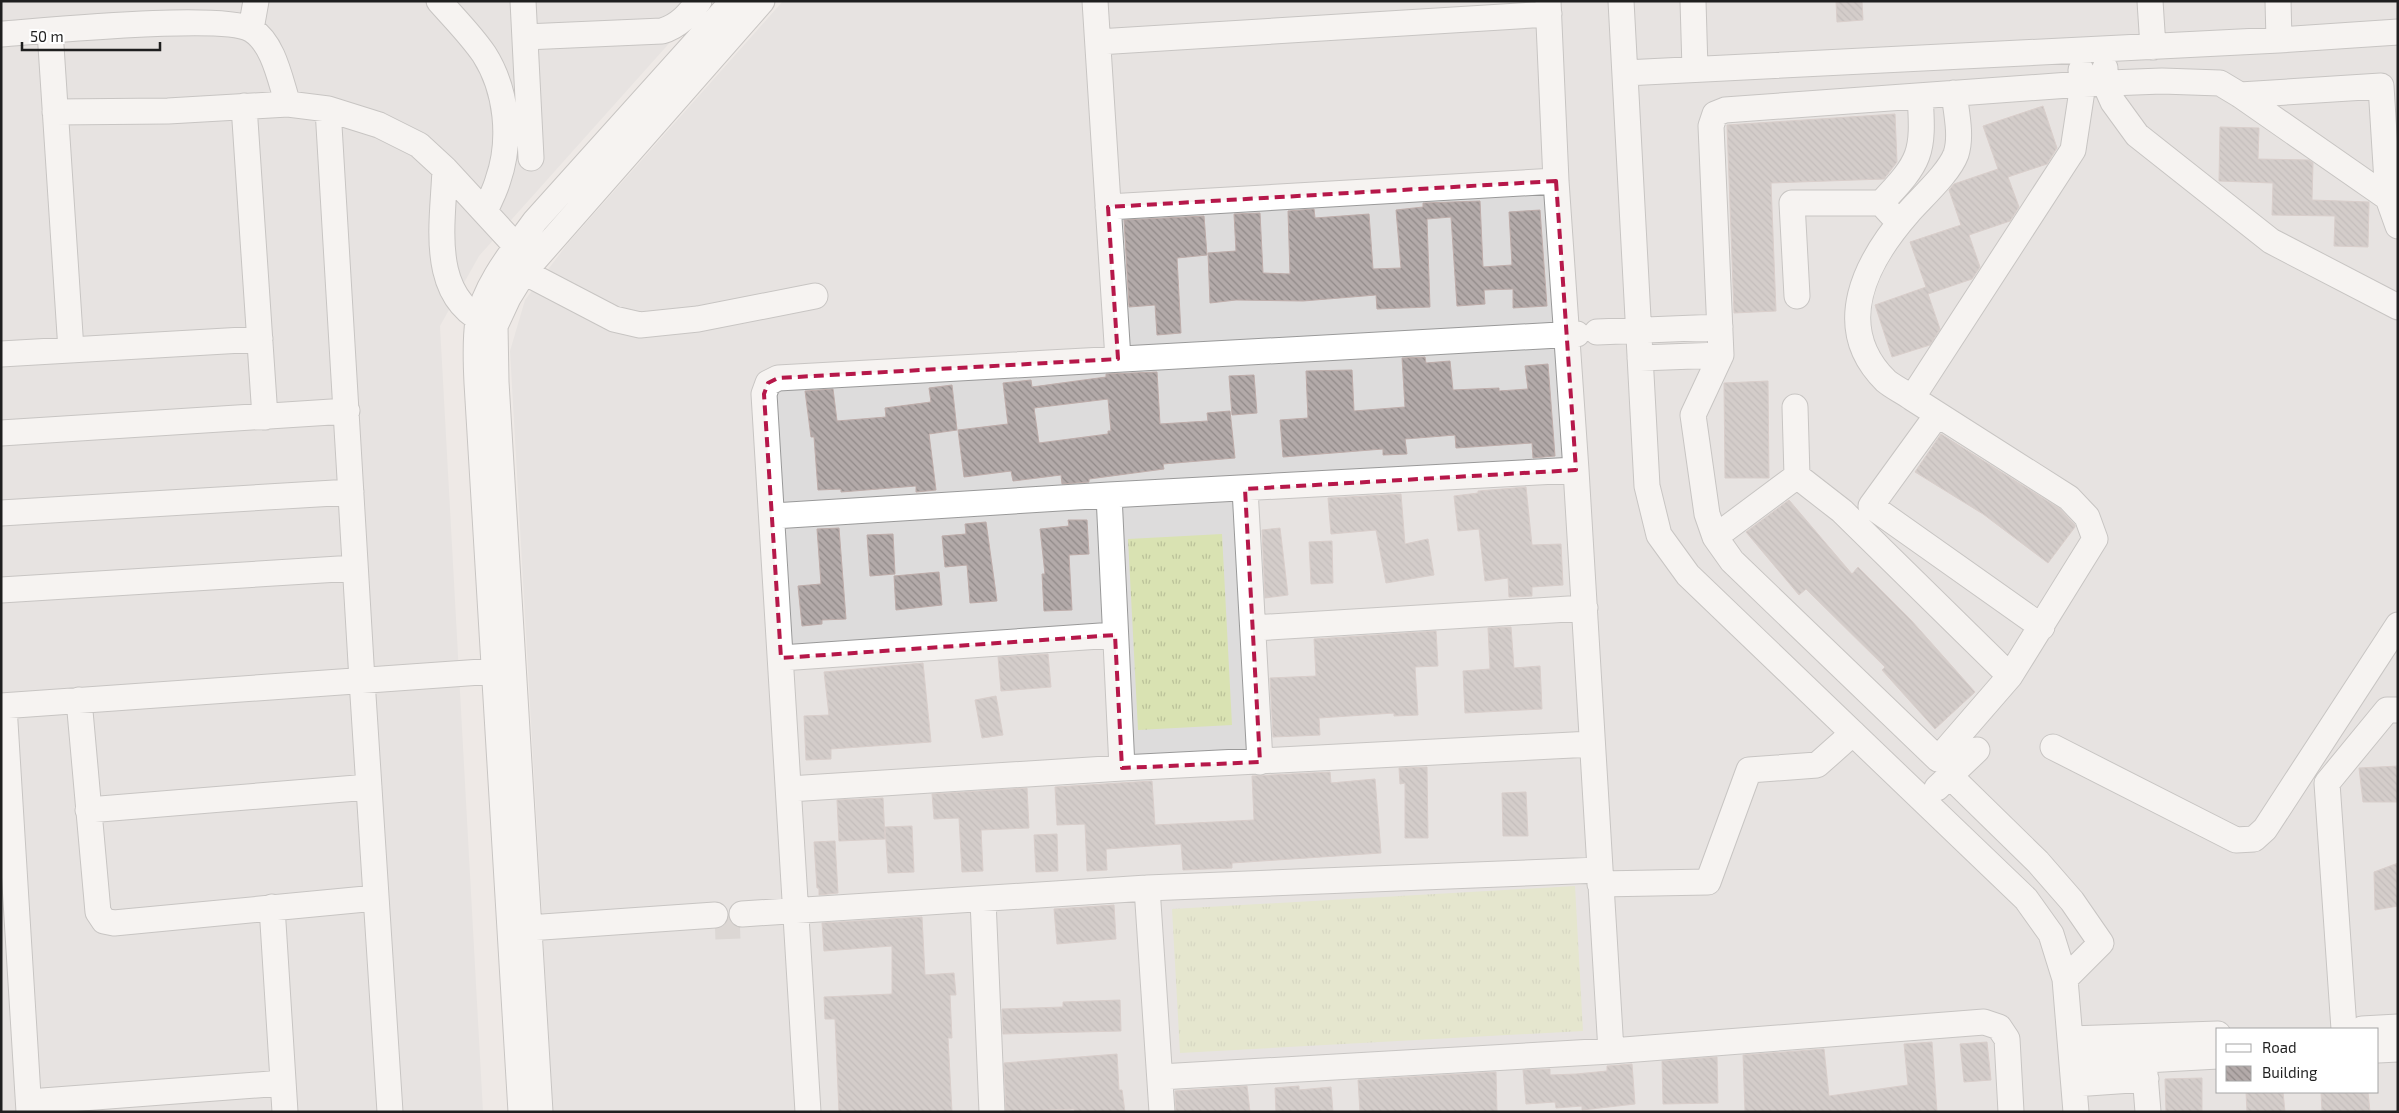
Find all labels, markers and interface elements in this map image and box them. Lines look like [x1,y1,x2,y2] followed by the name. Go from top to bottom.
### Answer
[22,20,160,52] scale bar
[30,27,64,45] text: 50 m
[2216,1028,2379,1093] legend
[2262,1038,2297,1056] text: Road
[2262,1063,2318,1081] text: Building

